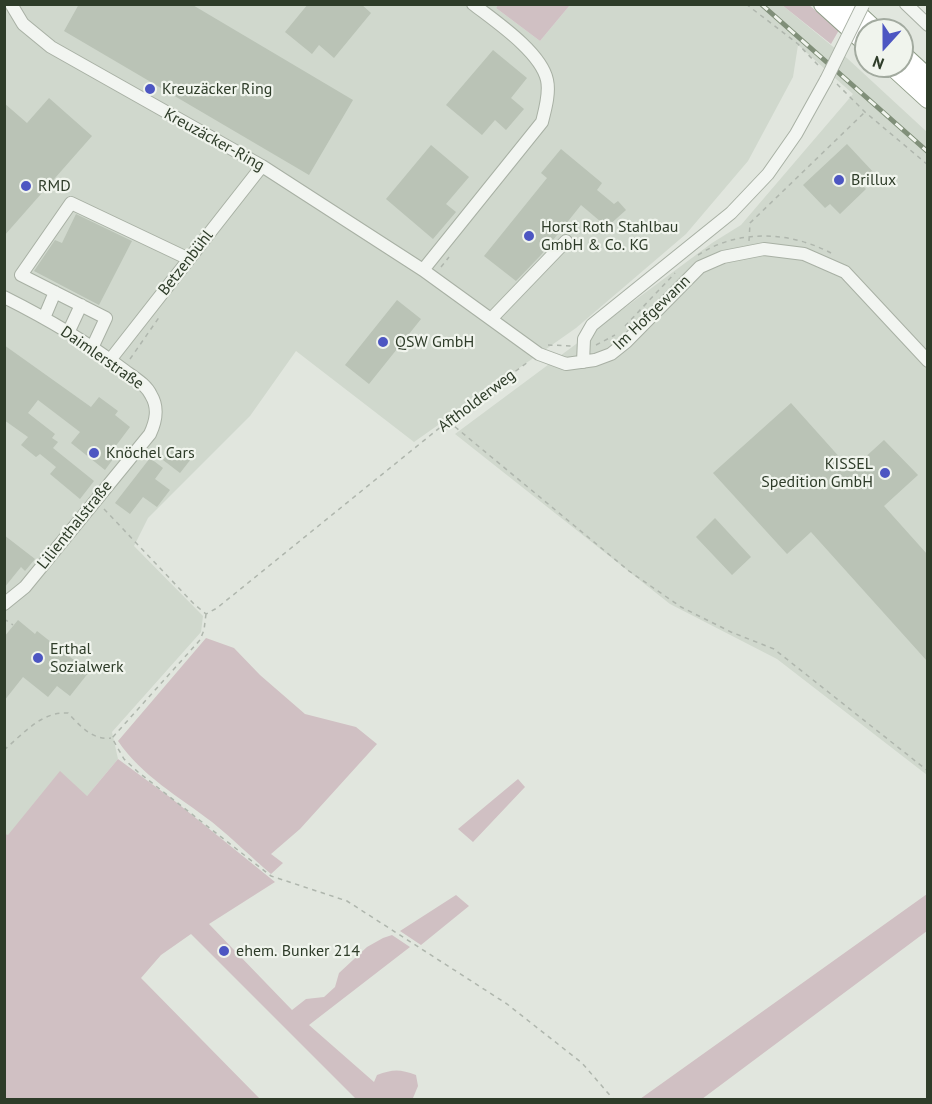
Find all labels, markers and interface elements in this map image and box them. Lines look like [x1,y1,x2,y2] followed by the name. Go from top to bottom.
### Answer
[854,18,914,78] north arrow
[870,52,887,74] text: N
[162,79,272,99] place label: Kreuzäcker Ring
[143,82,157,96] marker: Kreuzäcker Ring
[160,105,268,175] street label: Kreuzäcker-Ring
[851,170,896,190] place label: Brillux
[832,173,846,187] marker: Brillux
[38,176,71,196] place label: RMD
[19,179,33,193] marker: RMD
[541,217,678,255] place label: Horst Roth Stahlbau GmbH & Co. KG
[155,227,217,299] street label: Betzenbühl
[522,229,536,243] marker: Horst Roth Stahlbau GmbH & Co. KG
[609,271,695,355] street label: Im Hofgewann
[57,322,147,394] street label: Daimlerstraße
[395,332,474,352] place label: QSW GmbH
[376,335,390,349] marker: QSW GmbH
[435,366,519,436] street label: Aftholderweg
[106,443,195,463] place label: Knöchel Cars
[87,446,101,460] marker: Knöchel Cars
[761,454,873,492] place label: KISSEL Spedition GmbH
[878,466,892,480] marker: KISSEL Spedition GmbH
[33,477,117,573] street label: Lilienthalstraße
[50,639,124,677] place label: Erthal Sozialwerk
[31,651,45,665] marker: Erthal Sozialwerk
[236,941,360,961] place label: ehem. Bunker 214
[217,944,231,958] marker: ehem. Bunker 214

